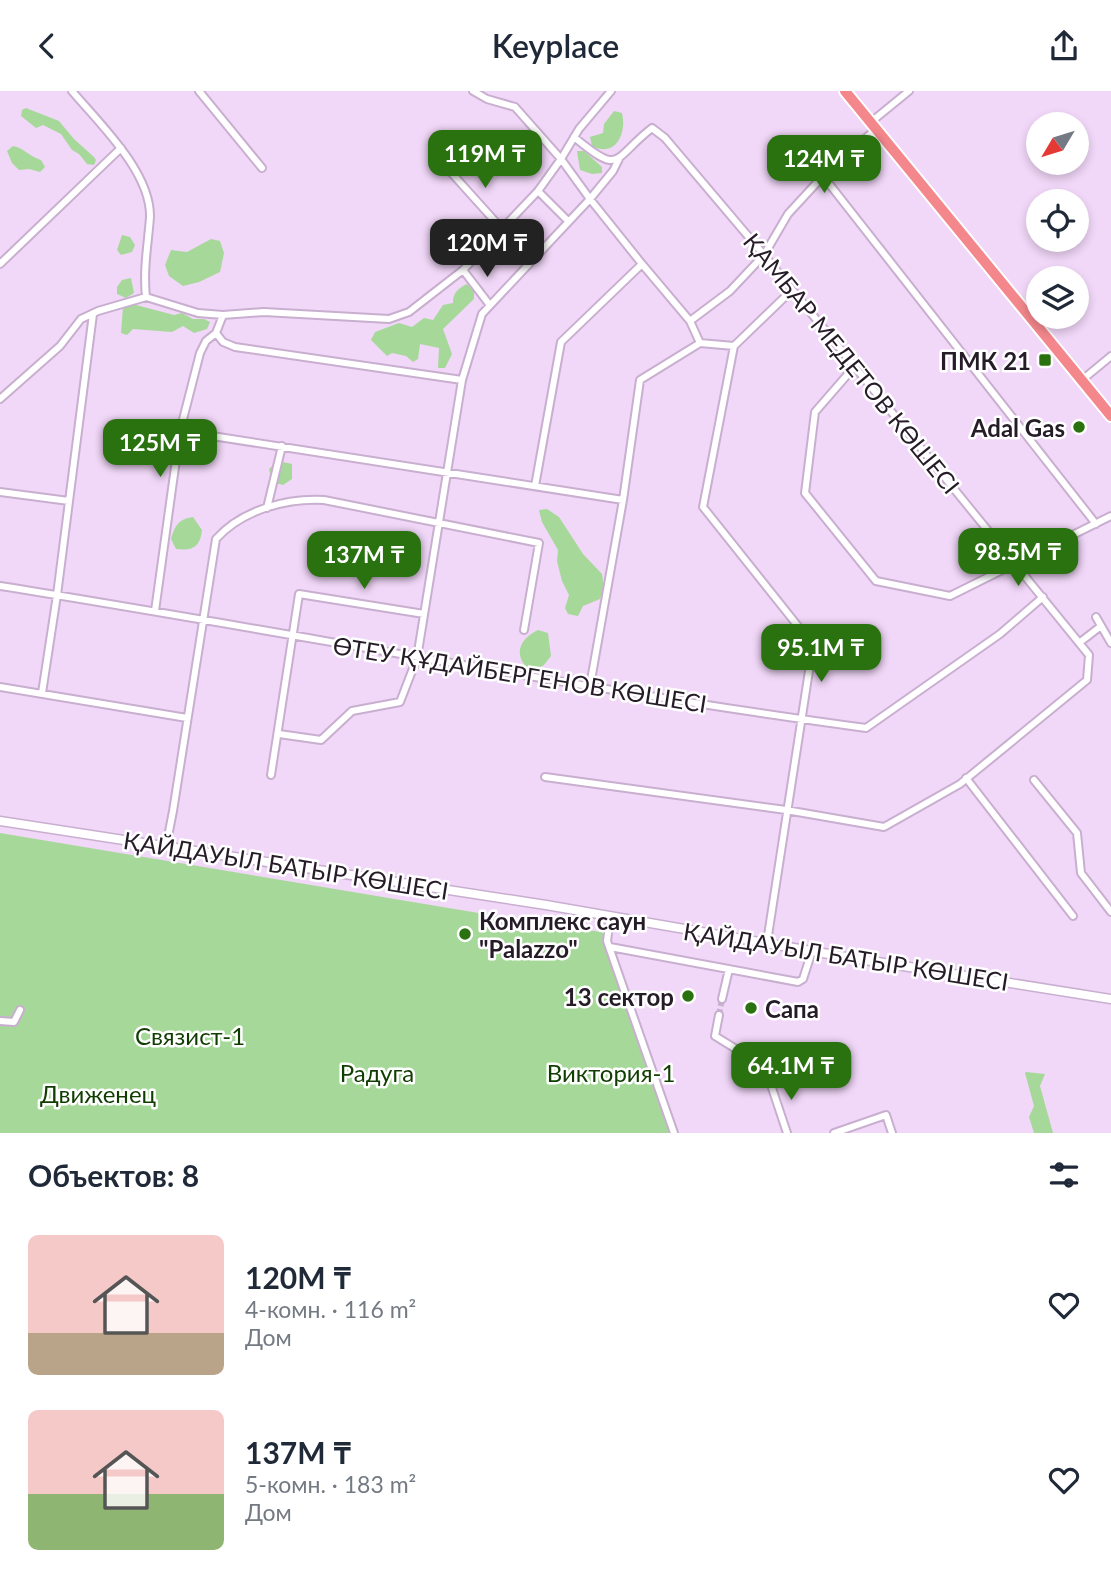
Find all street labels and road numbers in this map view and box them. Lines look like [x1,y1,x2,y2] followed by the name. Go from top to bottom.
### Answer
[738,227,966,499] street label: ҚАМБАР МЕДЕТОВ КӨШЕСІ
[331,630,709,718] street label: ӨТЕУ ҚҰДАЙБЕРГЕНОВ КӨШЕСІ
[121,825,451,905] street label: ҚАЙДАУЫЛ БАТЫР КӨШЕСІ
[681,916,1011,996] street label: ҚАЙДАУЫЛ БАТЫР КӨШЕСІ

